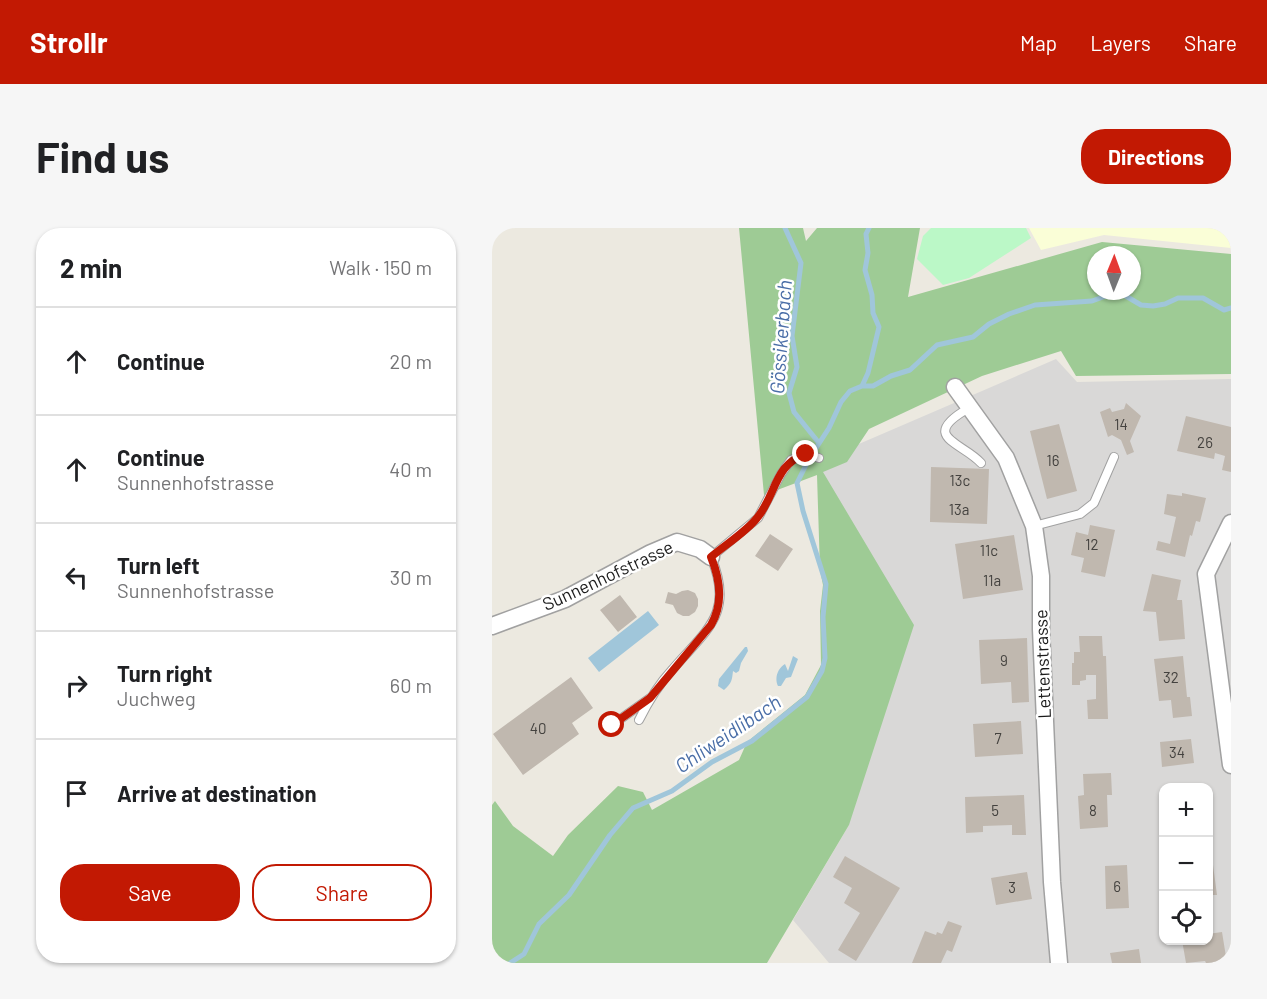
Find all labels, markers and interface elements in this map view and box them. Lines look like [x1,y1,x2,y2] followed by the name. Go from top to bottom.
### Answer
[30,25,108,59] text: Strollr
[1020,30,1057,55] text: Map
[1090,30,1151,55] text: Layers
[1184,30,1237,55] text: Share
[1081,129,1231,184] button: Directions
[36,131,169,181] text: Find us
[1087,246,1141,300] north arrow
[60,252,122,283] text: 2 min
[329,255,432,279] text: Walk · 150 m
[764,279,796,395] water label: Gössikerbach
[60,345,93,378] icon: ahead
[117,348,205,374] text: Continue
[389,349,432,373] text: 20 m
[1114,415,1128,433] house number: 14
[1197,433,1213,451] house number: 26
[792,440,818,466] route end
[117,444,205,470] text: Continue
[1047,451,1059,469] house number: 16
[60,453,93,486] icon: ahead
[389,457,432,481] text: 40 m
[117,470,274,494] text: Sunnenhofstrasse
[950,471,971,489] house number: 13c
[949,500,969,518] house number: 13a
[539,535,676,615] street label: Sunnenhofstrasse
[1085,535,1099,553] house number: 12
[980,541,998,559] house number: 11c
[117,552,200,578] text: Turn left
[60,561,93,594] icon: left
[390,565,432,589] text: 30 m
[983,571,1001,589] house number: 11a
[117,578,274,602] text: Sunnenhofstrasse
[1029,609,1055,719] street label: Lettenstrasse
[1000,651,1008,669] house number: 9
[117,660,212,686] text: Turn right
[1163,668,1179,686] house number: 32
[60,669,93,702] icon: right
[390,673,432,697] text: 60 m
[117,686,196,710] text: Juchweg
[670,689,785,777] water label: Chliweidlibach
[598,711,624,737] route start
[530,719,546,737] house number: 40
[994,729,1002,747] house number: 7
[1169,743,1185,761] house number: 34
[60,777,93,810] icon: arrive
[117,780,316,806] text: Arrive at destination
[1159,783,1213,945] map controls
[1159,783,1213,837] button: +
[991,801,999,819] house number: 5
[1089,801,1097,819] house number: 8
[1159,837,1213,891] button: −
[60,864,240,921] button: Save
[252,864,432,921] button: Share
[1113,877,1121,895] house number: 6
[1008,878,1016,896] house number: 3
[1159,891,1213,945] button: locate

